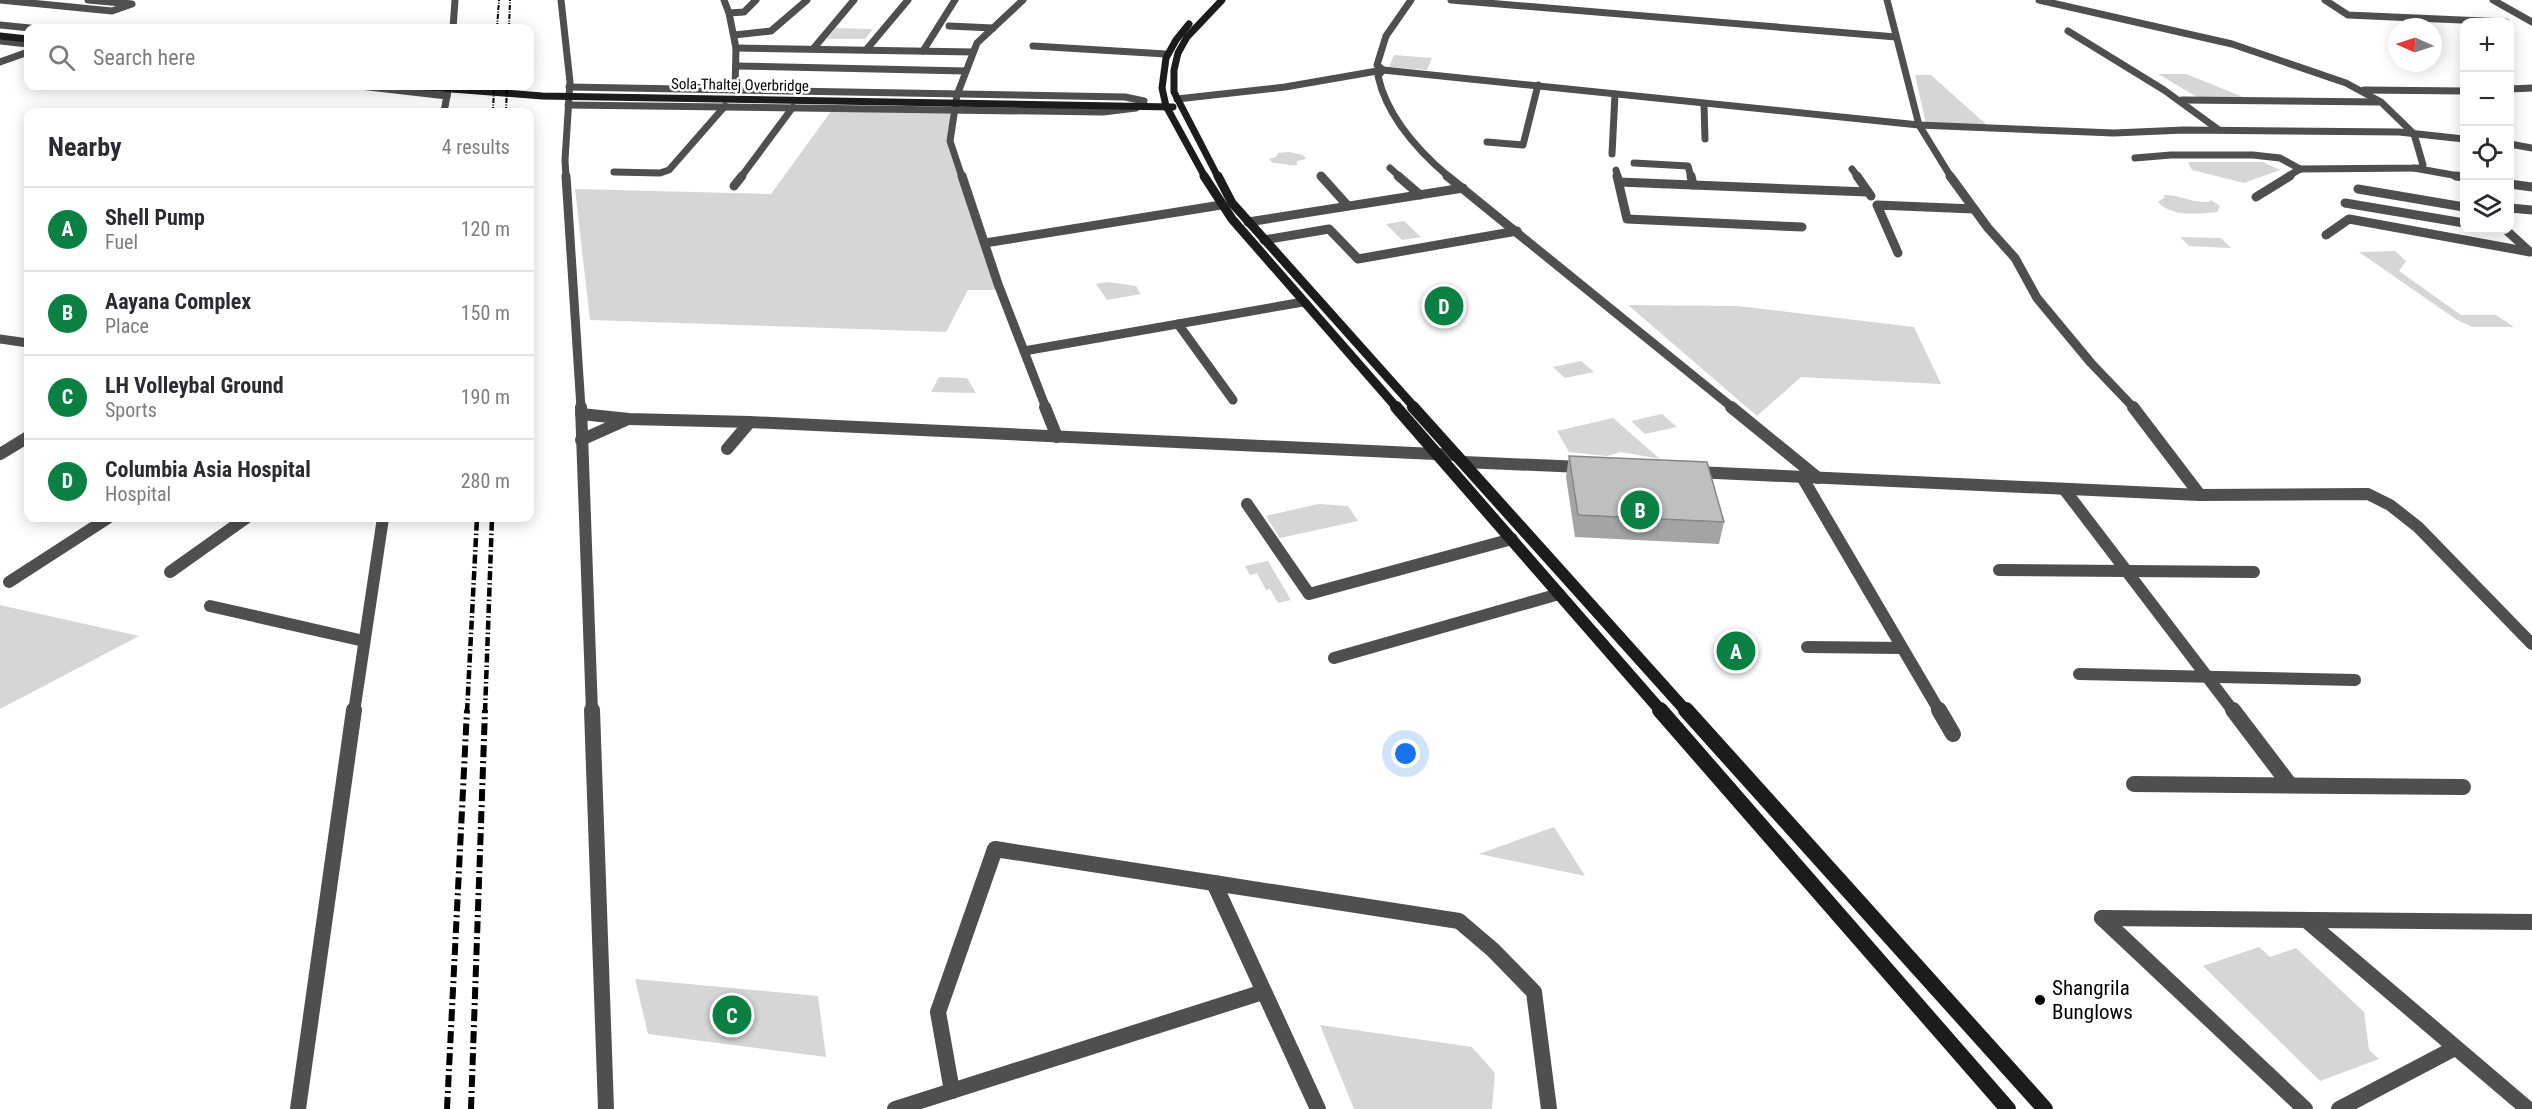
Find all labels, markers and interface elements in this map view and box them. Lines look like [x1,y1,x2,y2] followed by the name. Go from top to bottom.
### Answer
[2388,18,2442,72] north arrow
[2460,18,2514,234] map controls
[2460,18,2514,72] button: +
[24,24,534,90] search box
[45,41,78,74] icon: search
[93,45,195,70] text: Search here
[2460,72,2514,126] button: −
[671,75,809,95] street label: Sola-Thaltej Overbridge
[2460,126,2514,180] button: locate
[48,132,122,162] text: Nearby
[442,135,510,159] text: 4 results
[2460,180,2514,234] button: layers
[105,205,205,230] text: Shell Pump
[62,217,73,241] text: A
[461,217,510,241] text: 120 m
[105,230,138,254] text: Fuel
[1424,284,1464,328] pin: D
[105,289,251,314] text: Aayana Complex
[62,301,73,325] text: B
[461,301,510,325] text: 150 m
[105,314,149,338] text: Place
[105,373,284,398] text: LH Volleybal Ground
[62,385,73,409] text: C
[461,385,510,409] text: 190 m
[105,398,157,422] text: Sports
[105,457,311,482] text: Columbia Asia Hospital
[62,469,73,493] text: D
[461,469,510,493] text: 280 m
[105,482,171,506] text: Hospital
[1620,488,1660,532] pin: B
[1716,628,1756,674] pin: A
[1391,739,1420,768] your location
[2052,976,2133,1024] place label: Shangrila Bunglows
[712,992,752,1038] pin: C
[2033,993,2047,1007] marker: Shangrila Bunglows

